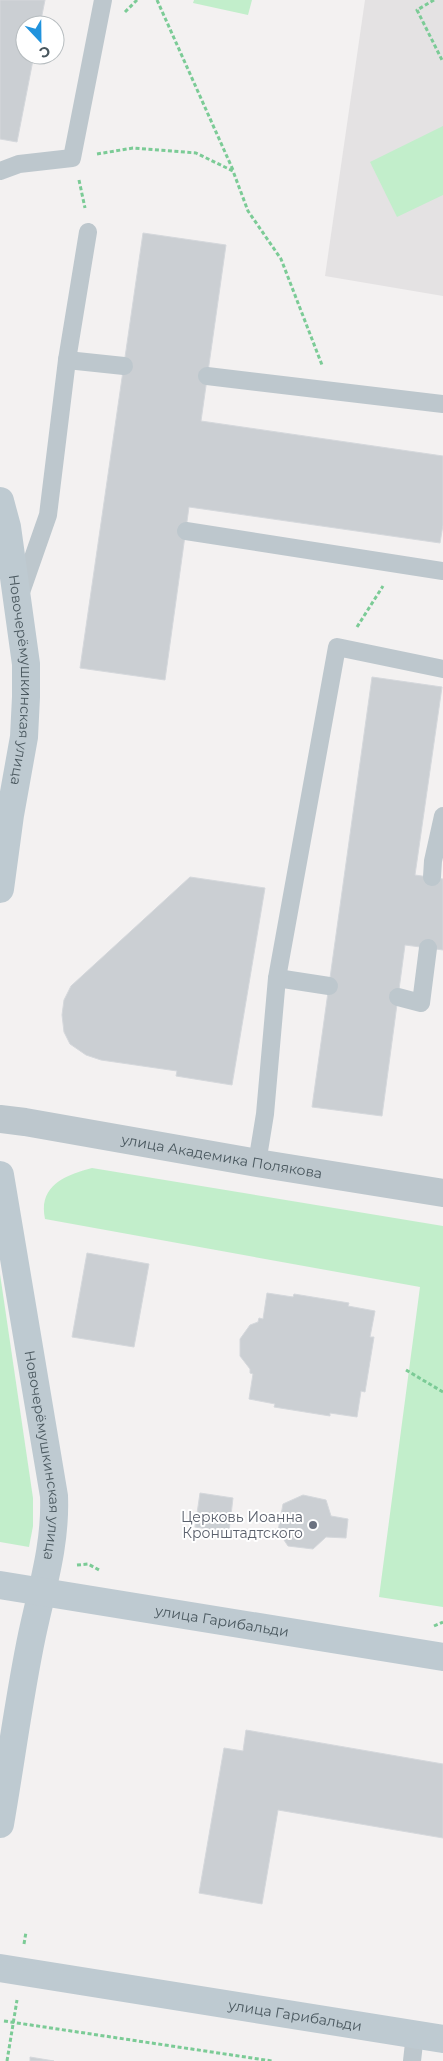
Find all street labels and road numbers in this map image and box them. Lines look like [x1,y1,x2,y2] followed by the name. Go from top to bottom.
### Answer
[5,573,35,787] street label: Новочерёмушкинская улица
[119,1130,324,1182] street label: улица Академика Полякова
[21,1349,63,1562] street label: Новочерёмушкинская улица
[153,1601,290,1641] street label: улица Гарибальди
[226,1996,363,2035] street label: улица Гарибальди

